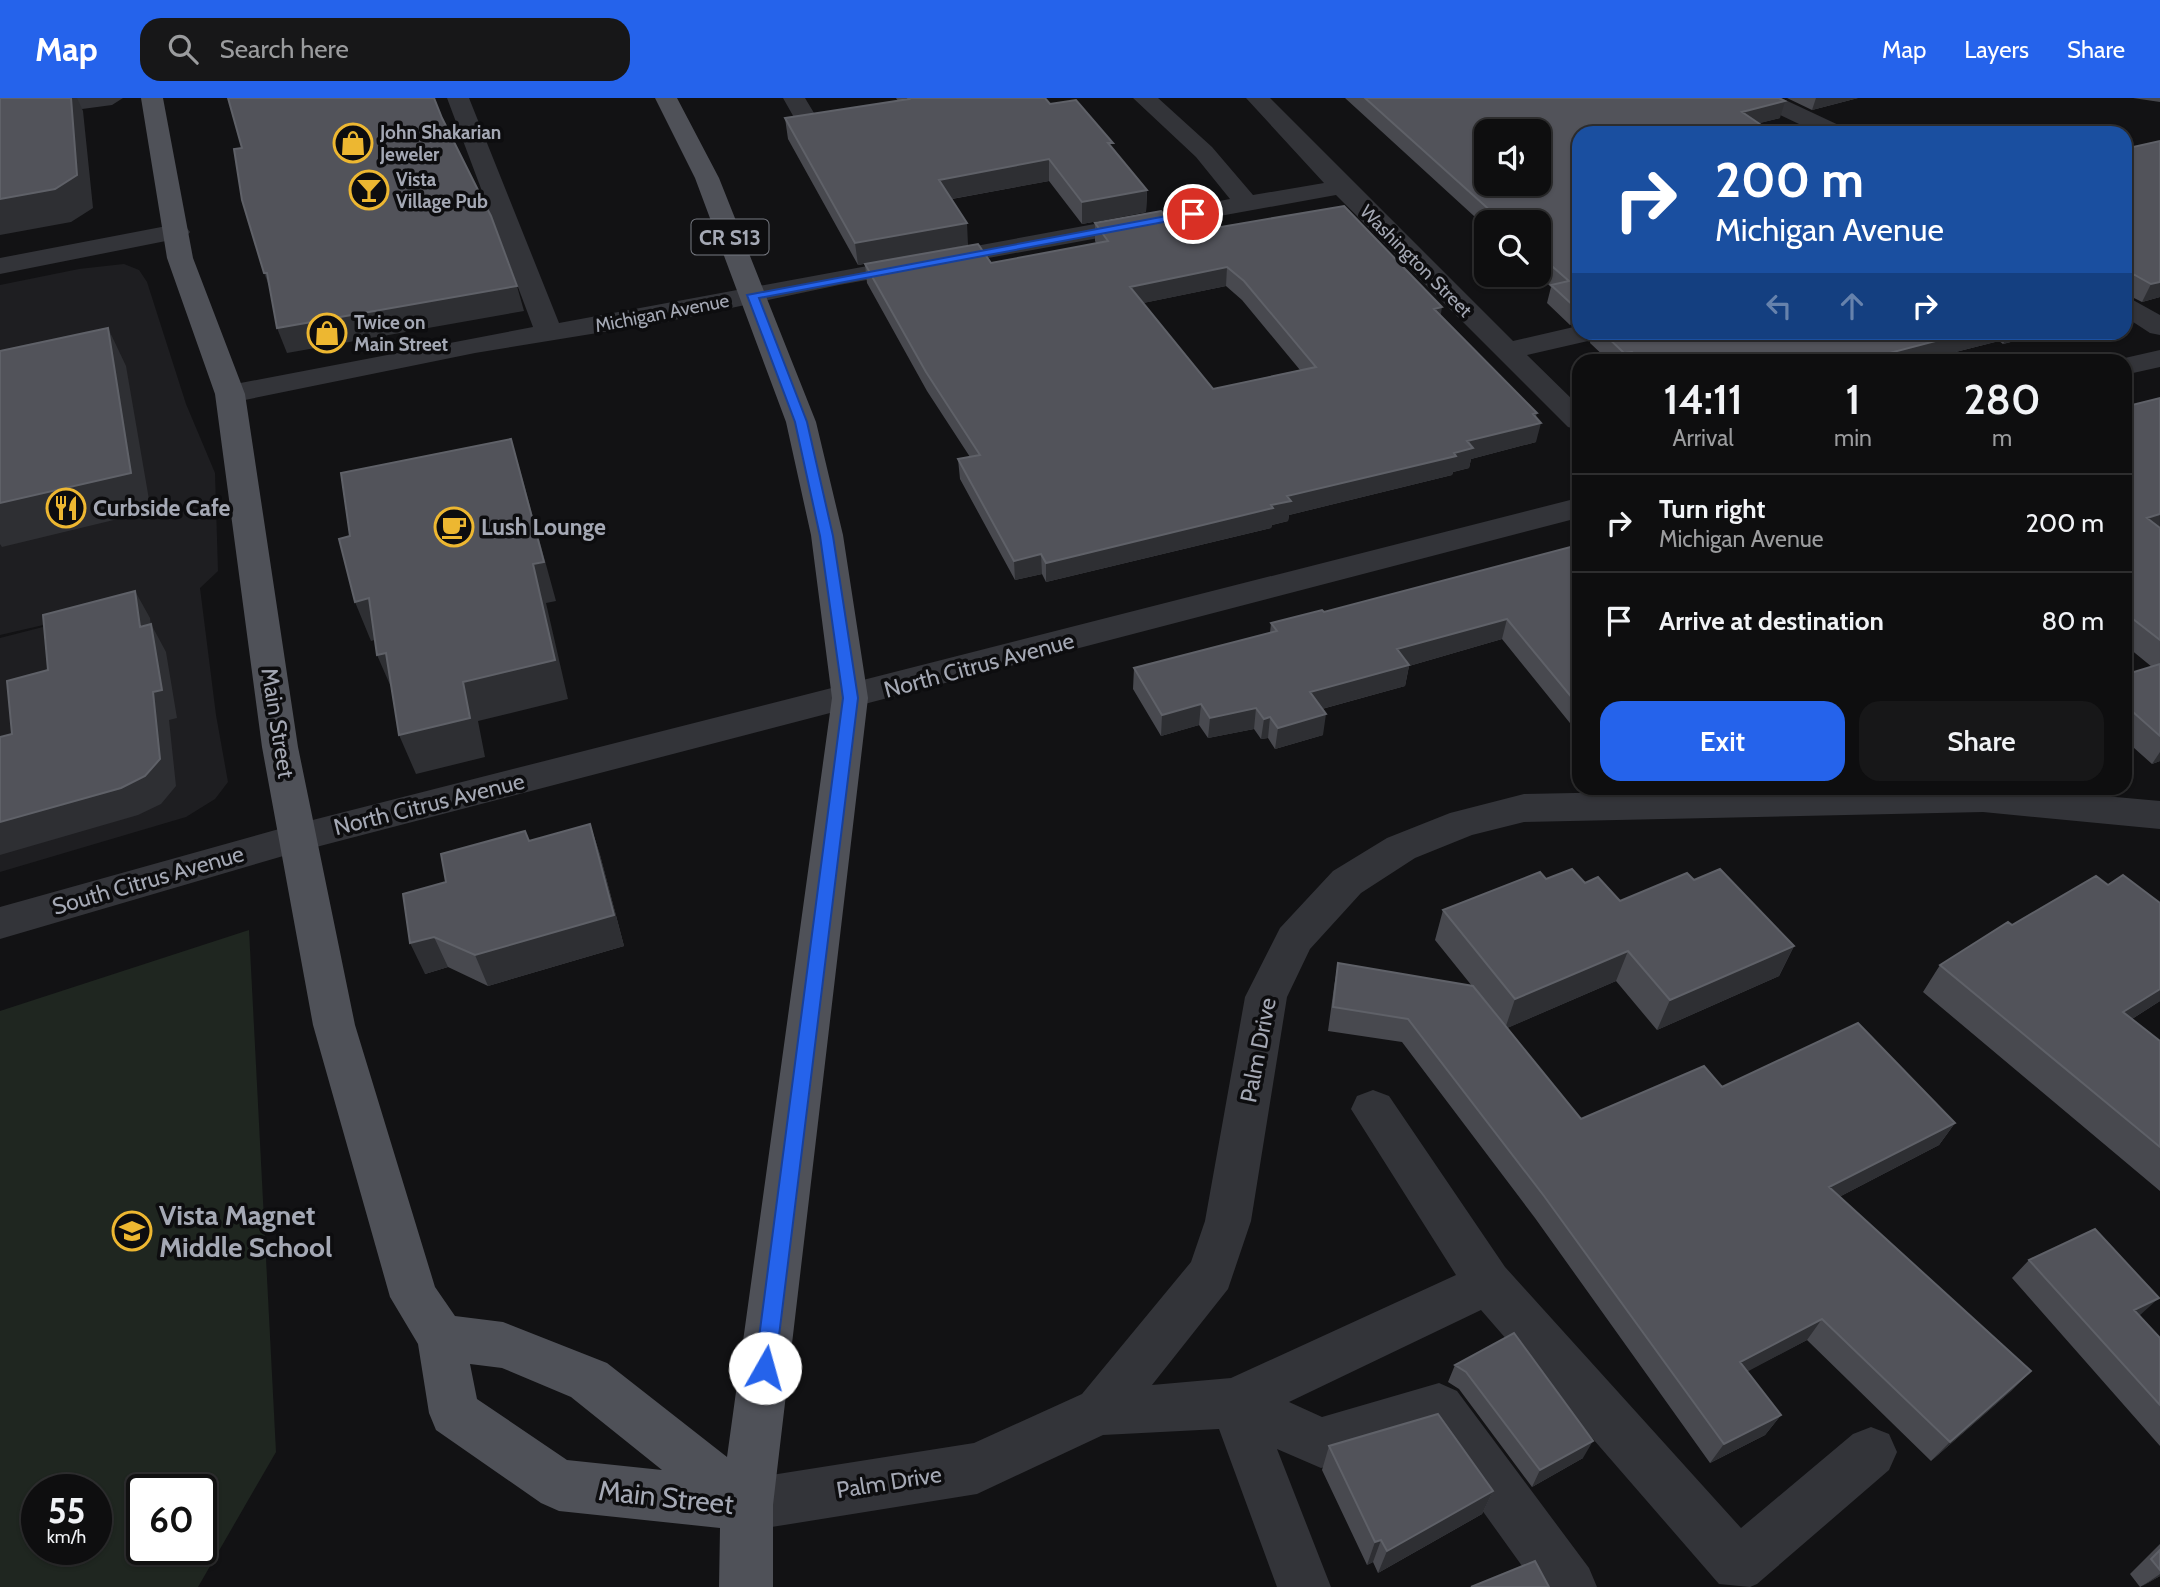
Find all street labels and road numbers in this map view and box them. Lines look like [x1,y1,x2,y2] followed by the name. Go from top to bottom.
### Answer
[1355,200,1477,322] street label: Washington Street
[692,220,768,254] road number: CR S13
[593,289,731,337] street label: Michigan Avenue
[881,626,1077,704] street label: North Citrus Avenue
[255,666,301,781] street label: Main Street
[331,767,528,841] street label: North Citrus Avenue
[49,839,247,921] street label: South Citrus Avenue
[1234,995,1282,1105] street label: Palm Drive
[834,1460,944,1504] street label: Palm Drive
[597,1473,735,1521] street label: Main Street

